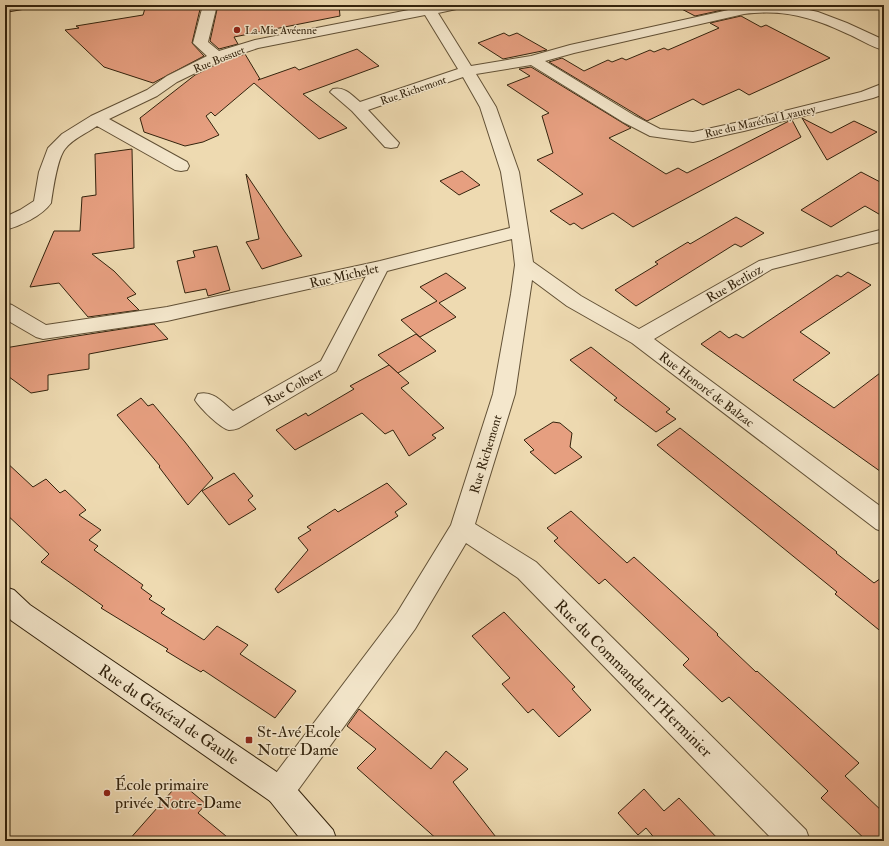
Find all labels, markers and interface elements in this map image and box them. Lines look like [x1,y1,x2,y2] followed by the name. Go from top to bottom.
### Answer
[245,24,317,37] place label: La Mie Avéenne
[232,25,242,35] marker: La Mie Avéenne
[192,43,247,76] street label: Rue Bossuet
[378,73,448,108] street label: Rue Richemont
[703,102,817,142] street label: Rue du Maréchal Lyautey
[308,260,380,292] street label: Rue Michelet
[704,261,766,306] street label: Rue Berlioz
[656,349,757,431] street label: Rue Honoré de Balzac
[262,364,325,409] street label: Rue Colbert
[466,413,506,496] street label: Rue Richemont
[550,596,716,762] street label: Rue du Commandant l'Herminier
[94,660,243,770] street label: Rue du Général de Gaulle
[257,722,341,760] place label: St-Avé Ecole Notre Dame
[244,735,254,745] marker: St-Avé Ecole Notre Dame
[114,774,242,814] place label: École primaire privée Notre-Dame
[102,788,112,798] marker: École primaire privée Notre-Dame

